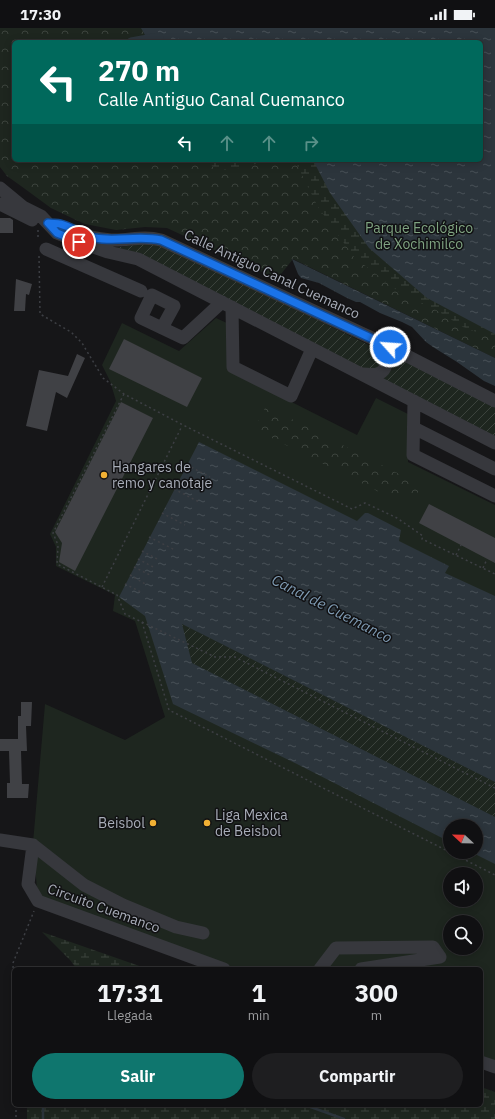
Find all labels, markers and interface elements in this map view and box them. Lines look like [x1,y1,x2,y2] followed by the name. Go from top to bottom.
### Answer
[20,5,61,24] text: 17:30
[98,52,180,89] text: 270 m
[32,56,84,108] icon: left
[98,88,345,111] text: Calle Antiguo Canal Cuemanco
[174,132,196,154] icon: left
[216,132,238,154] icon: ahead
[258,132,280,154] icon: ahead
[300,132,322,154] icon: right
[365,219,473,253] park label: Parque Ecológico de Xochimilco
[62,225,96,259] pin
[181,225,363,323] street label: Calle Antiguo Canal Cuemanco
[68,231,90,253] icon: arrive
[369,326,411,368] position arrow
[112,458,213,492] place label: Hangares de remo y canotaje
[99,470,109,480] marker: Hangares de remo y canotaje
[269,570,396,647] water label: Canal de Cuemanco
[215,806,288,840] place label: Liga Mexica de Beisbol
[98,814,145,832] place label: Beisbol
[148,818,158,828] marker: Beisbol
[202,818,212,828] marker: Liga Mexica de Beisbol
[443,819,483,859] north arrow
[443,819,483,955] map controls
[443,867,483,907] button: sound
[45,879,163,937] street label: Circuito Cuemanco
[443,915,483,955] button: search
[97,977,163,1009] text: 17:31
[251,977,266,1009] text: 1
[355,977,398,1009] text: 300
[107,1007,153,1024] text: Llegada
[248,1007,270,1024] text: min
[371,1007,382,1024] text: m
[32,1053,244,1099] button: Salir
[252,1053,463,1099] button: Compartir

